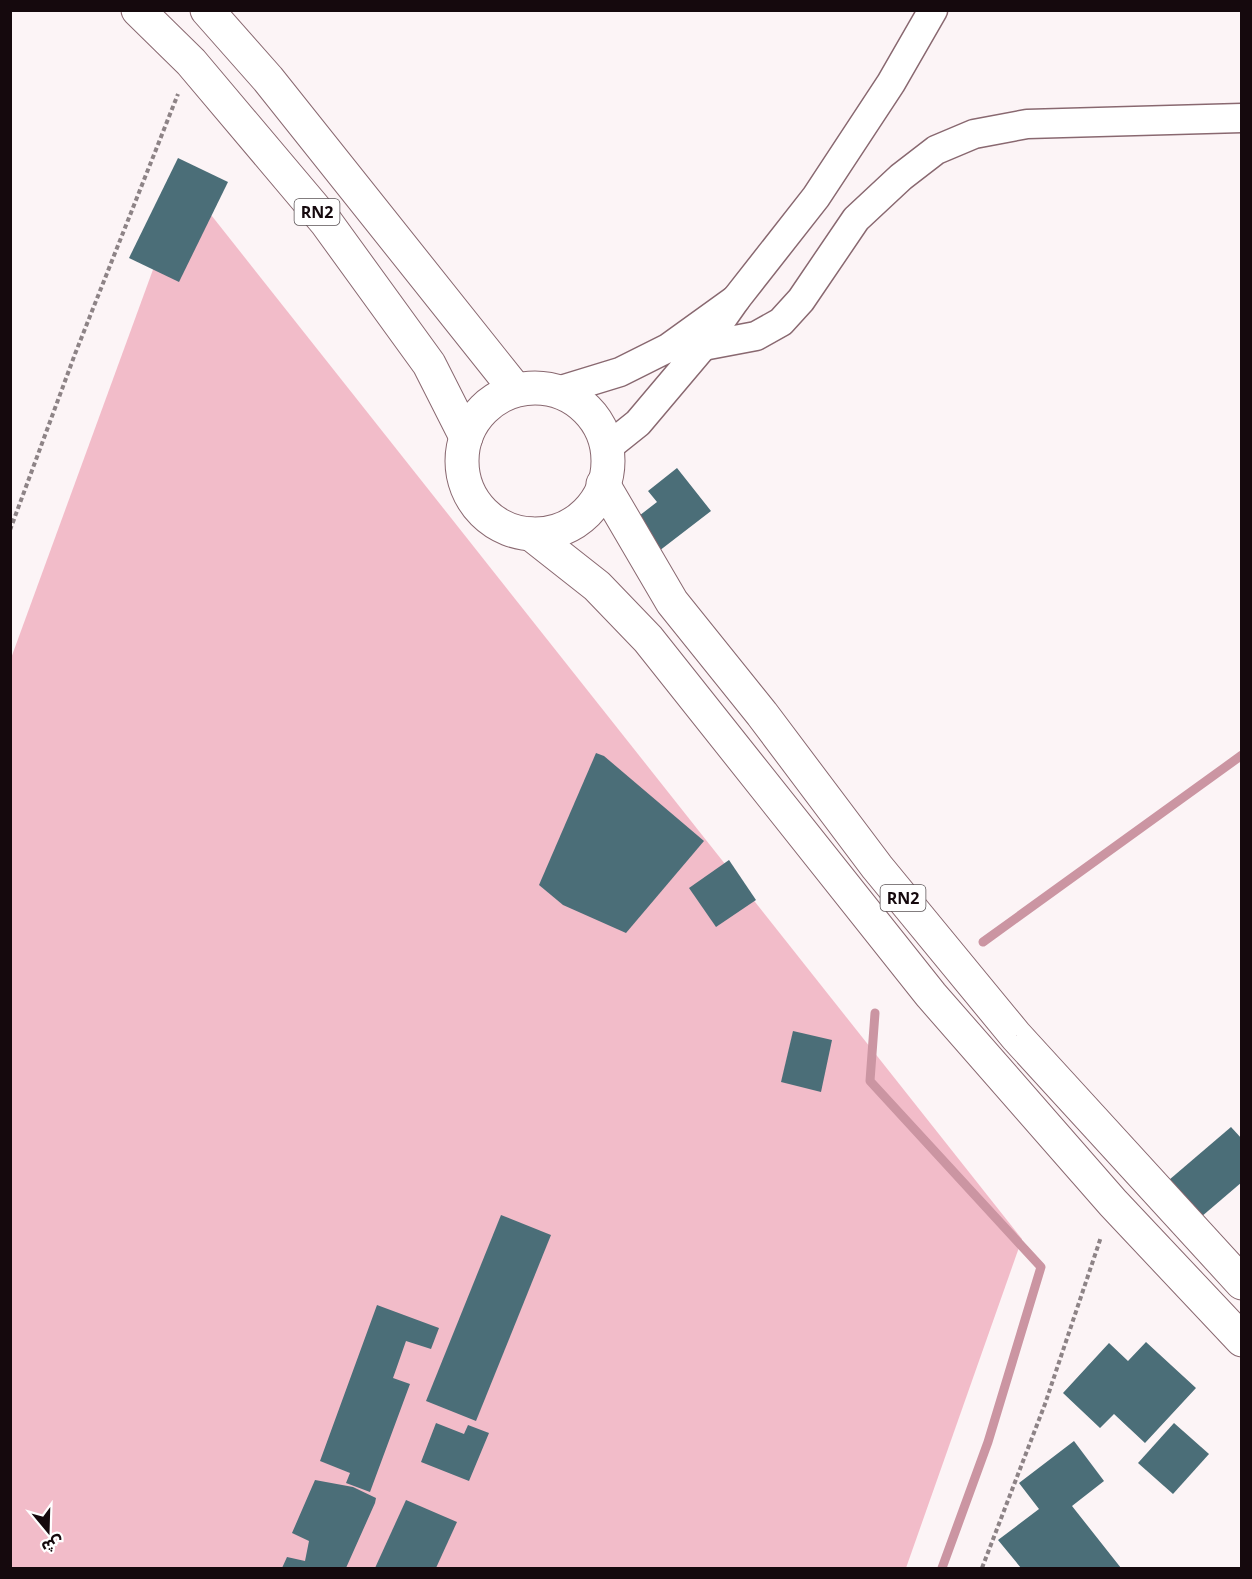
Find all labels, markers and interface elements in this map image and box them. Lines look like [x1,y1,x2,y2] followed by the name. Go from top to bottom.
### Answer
[294,199,340,225] road number: RN2
[880,885,926,911] road number: RN2
[18,1501,78,1561] north arrow
[39,1531,67,1559] text: ش

